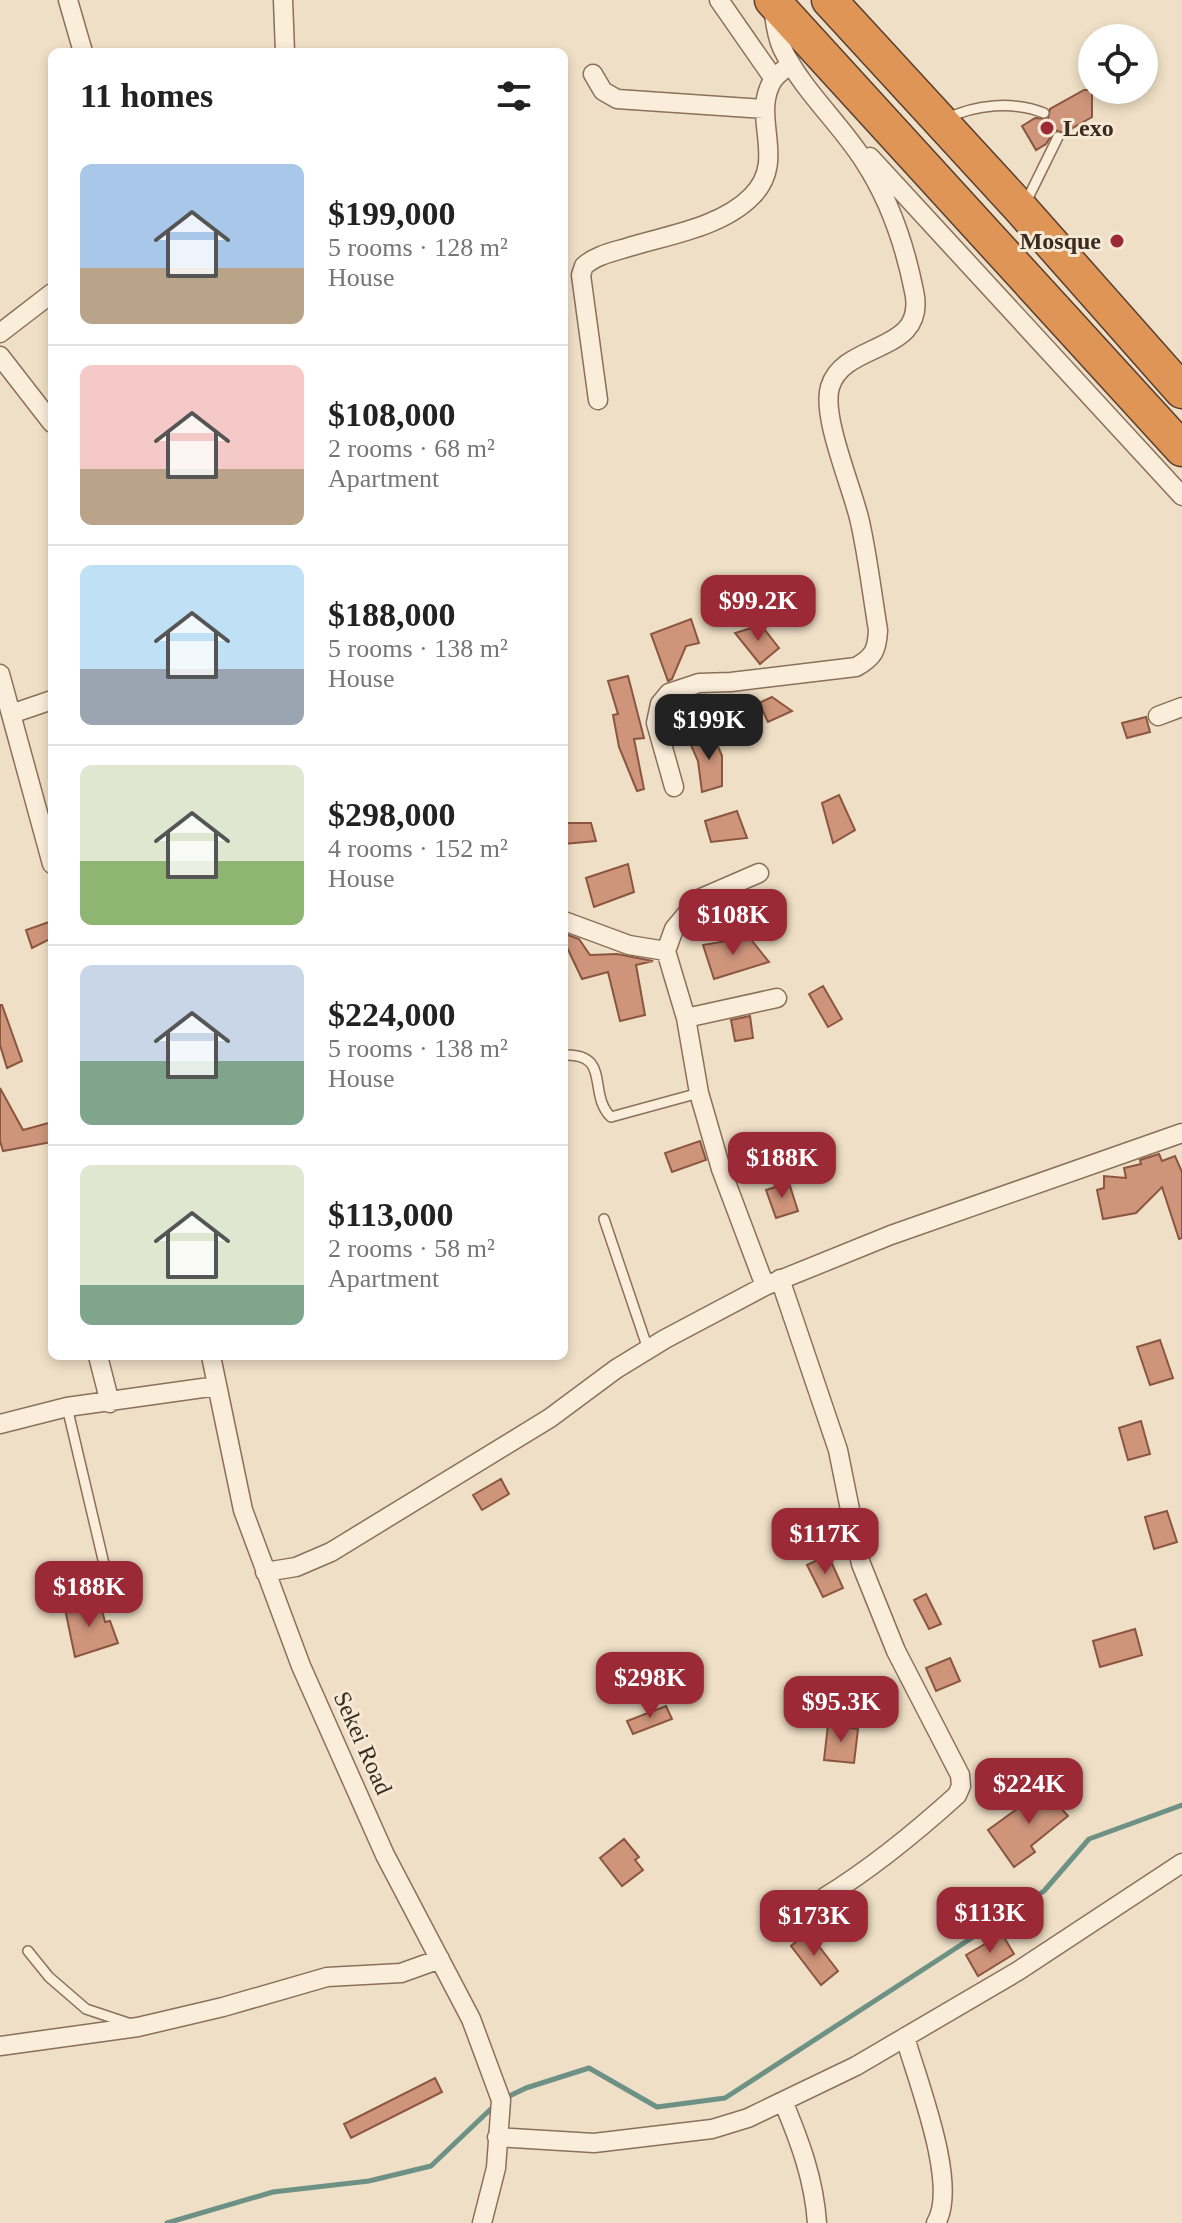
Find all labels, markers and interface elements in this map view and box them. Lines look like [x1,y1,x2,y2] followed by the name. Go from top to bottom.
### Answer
[1078,24,1158,104] map controls
[1078,24,1158,104] button: locate
[492,74,536,118] icon: filters
[80,77,213,114] text: 11 homes
[1063,115,1114,141] place label: Lexo
[1038,119,1056,137] marker: Lexo
[328,195,456,232] text: $199,000
[144,196,240,292] icon: home
[1020,228,1101,254] place label: Mosque
[1108,232,1126,250] marker: Mosque
[328,233,508,262] text: 5 rooms · 128 m²
[328,263,394,292] text: House
[328,396,456,433] text: $108,000
[144,397,240,493] icon: home
[328,434,495,463] text: 2 rooms · 68 m²
[328,464,439,493] text: Apartment
[693,575,823,643] pin: $99.2K
[719,586,797,615] text: $99.2K
[328,596,456,633] text: $188,000
[144,597,240,693] icon: home
[328,634,508,663] text: 5 rooms · 138 m²
[328,664,394,693] text: House
[653,694,765,762] pin: $199K
[673,705,745,734] text: $199K
[328,796,456,833] text: $298,000
[144,797,240,893] icon: home
[328,834,508,863] text: 4 rooms · 152 m²
[328,864,394,893] text: House
[677,889,789,957] pin: $108K
[697,900,769,929] text: $108K
[328,996,456,1033] text: $224,000
[144,997,240,1093] icon: home
[328,1034,508,1063] text: 5 rooms · 138 m²
[328,1064,394,1093] text: House
[726,1132,838,1200] pin: $188K
[746,1143,818,1172] text: $188K
[328,1196,454,1233] text: $113,000
[144,1197,240,1293] icon: home
[328,1234,495,1263] text: 2 rooms · 58 m²
[328,1264,439,1293] text: Apartment
[769,1508,881,1576] pin: $117K
[790,1519,860,1548] text: $117K
[33,1561,145,1629] pin: $188K
[53,1572,125,1601] text: $188K
[594,1652,706,1720] pin: $298K
[614,1663,686,1692] text: $298K
[776,1676,906,1744] pin: $95.3K
[329,1687,397,1799] street label: Sekei Road
[802,1687,880,1716] text: $95.3K
[973,1758,1085,1826] pin: $224K
[993,1769,1065,1798] text: $224K
[934,1887,1046,1955] pin: $113K
[758,1890,870,1958] pin: $173K
[955,1898,1025,1927] text: $113K
[778,1901,850,1930] text: $173K

